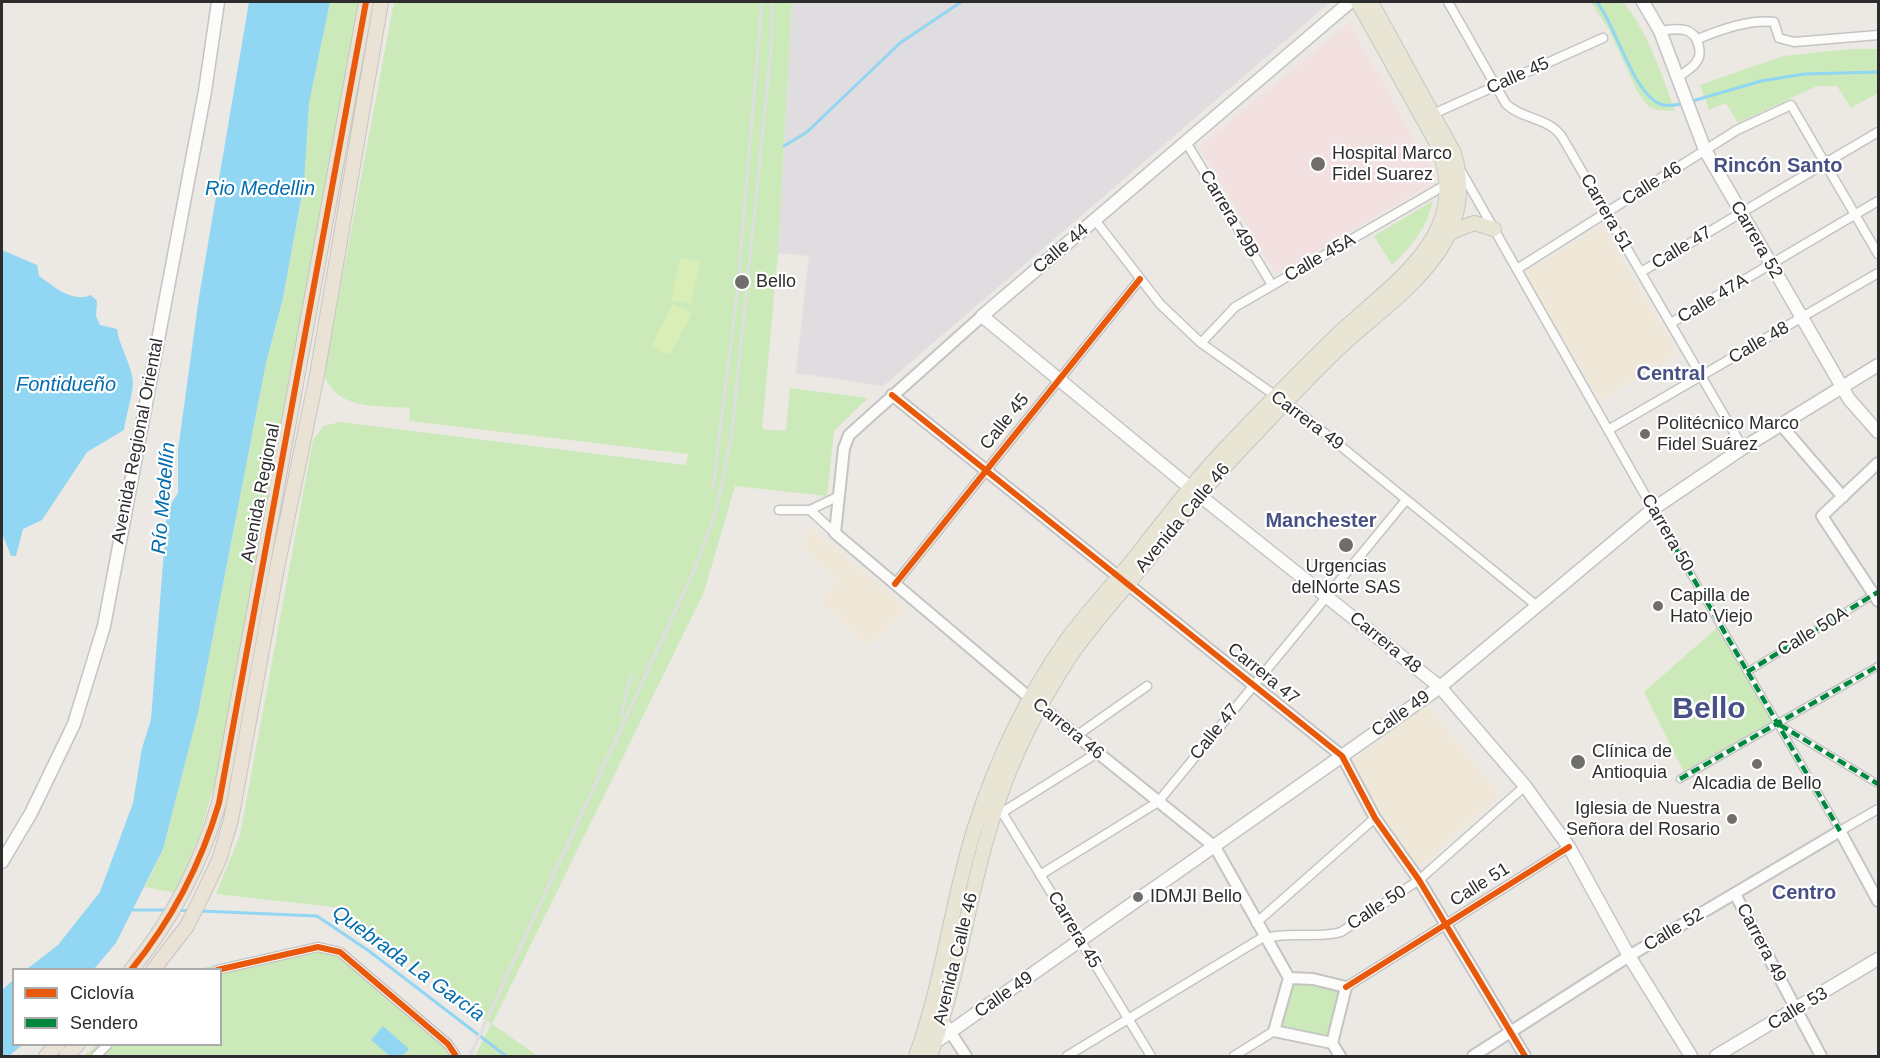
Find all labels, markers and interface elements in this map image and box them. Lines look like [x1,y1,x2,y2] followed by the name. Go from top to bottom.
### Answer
[1483,53,1553,99] street label: Calle 45
[1332,143,1452,186] place label: Hospital Marco Fidel Suarez
[1714,154,1842,178] district label: Rincón Santo
[1309,155,1327,173] marker: Hospital Marco Fidel Suarez
[1618,157,1686,211] street label: Calle 46
[1194,166,1264,262] street label: Carrera 49B
[1575,170,1637,256] street label: Carrera 51
[205,177,315,201] water label: Rio Medellin
[1725,197,1787,283] street label: Carrera 52
[1029,220,1093,278] street label: Calle 44
[1648,222,1716,274] street label: Calle 47
[1281,229,1359,287] street label: Calle 45A
[1674,270,1752,328] street label: Calle 47A
[756,271,796,293] place label: Bello
[733,273,751,291] marker: Bello
[1725,317,1793,369] street label: Calle 48
[107,336,169,546] street label: Avenida Regional Oriental
[1637,362,1705,386] district label: Central
[16,373,116,397] water label: Fontidueño
[1266,386,1348,456] street label: Carrera 49
[976,390,1034,454] street label: Calle 45
[1657,413,1799,456] place label: Politécnico Marco Fidel Suárez
[237,422,285,564] street label: Avenida Regional
[1638,427,1652,441] marker: Politécnico Marco Fidel Suárez
[147,441,181,555] water label: Río Medellín
[1131,459,1235,577] street label: Avenida Calle 46
[1636,490,1698,576] street label: Carrera 50
[1265,509,1377,533] district label: Manchester
[1337,536,1355,554] marker: Urgencias delNorte SAS
[1291,556,1401,598] place label: Urgencias delNorte SAS
[1670,585,1753,628] place label: Capilla de Hato Viejo
[1651,599,1665,613] marker: Capilla de Hato Viejo
[1774,603,1852,661] street label: Calle 50A
[1345,608,1425,678] street label: Carrera 48
[1223,639,1303,709] street label: Carrera 47
[1368,686,1434,742] street label: Calle 49
[1672,692,1746,728] district label: Bello
[1028,694,1108,764] street label: Carrera 46
[1186,700,1244,764] street label: Calle 47
[1592,741,1672,783] place label: Clínica de Antioquia
[1569,753,1587,771] marker: Clínica de Antioquia
[1750,757,1764,771] marker: Alcadia de Bello
[1692,773,1822,795] place label: Alcadia de Bello
[1566,798,1720,840] place label: Iglesia de Nuestra Señora del Rosario
[1725,812,1739,826] marker: Iglesia de Nuestra Señora del Rosario
[1446,858,1514,912] street label: Calle 51
[1343,881,1411,935] street label: Calle 50
[1772,881,1836,905] district label: Centro
[1150,886,1242,908] place label: IDMJI Bello
[1043,888,1105,972] street label: Carrera 45
[1131,890,1145,904] marker: IDMJI Bello
[929,891,983,1027] street label: Avenida Calle 46
[1731,900,1791,986] street label: Carrera 49
[327,901,489,1027] water label: Quebrada La García
[1640,904,1708,956] street label: Calle 52
[971,967,1037,1023] street label: Calle 49
[12,968,222,1046] legend
[70,983,134,1003] text: Ciclovía
[1764,983,1832,1035] street label: Calle 53
[70,1013,138,1033] text: Sendero

